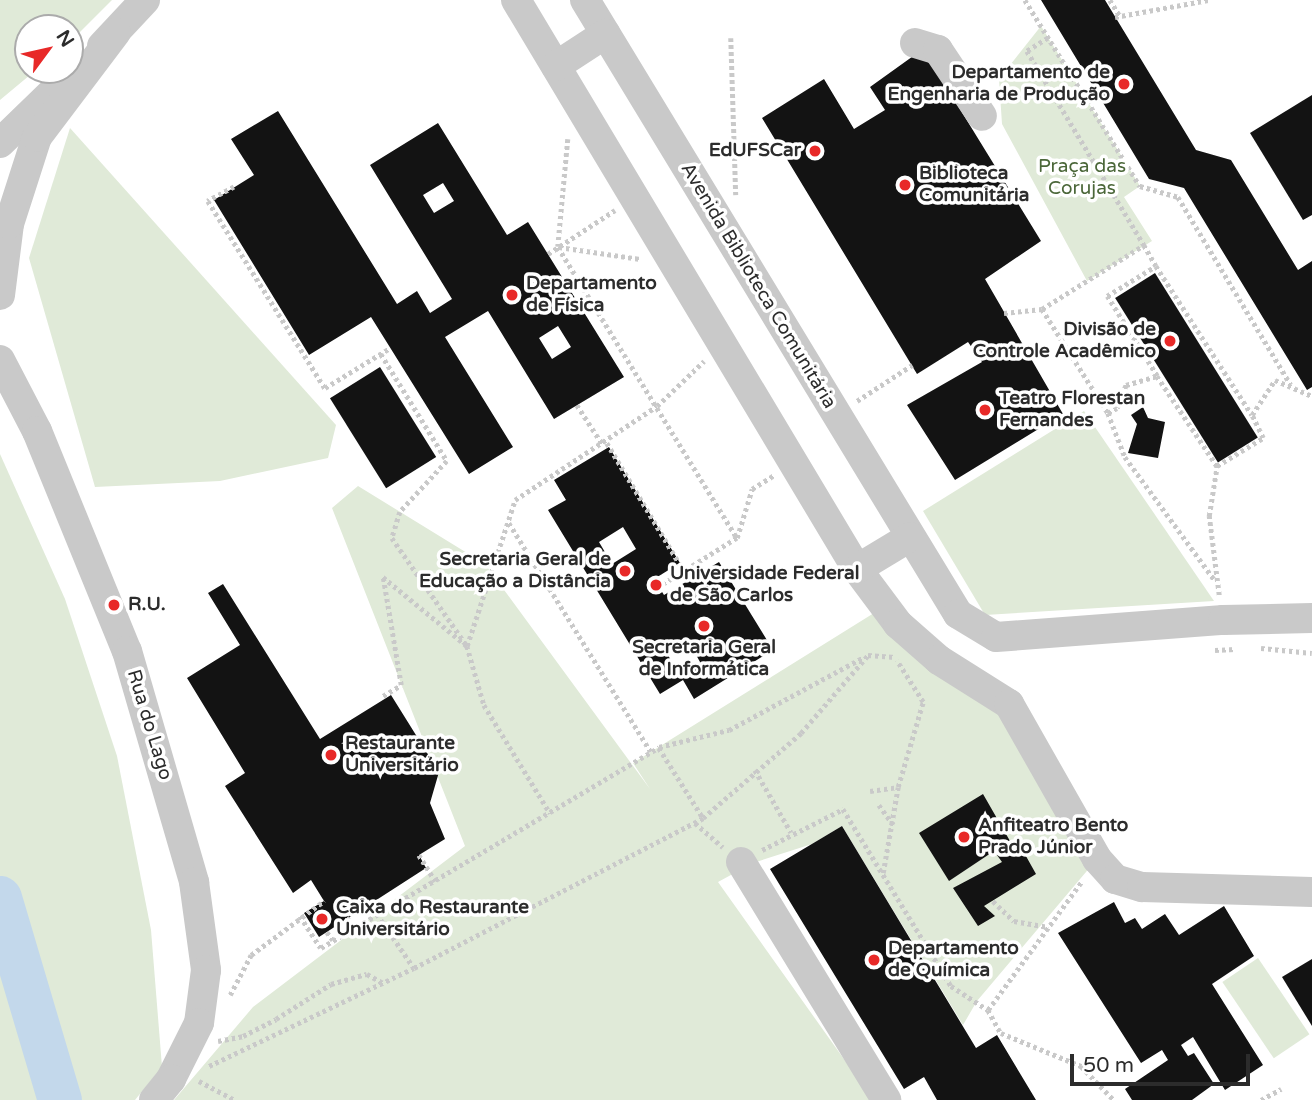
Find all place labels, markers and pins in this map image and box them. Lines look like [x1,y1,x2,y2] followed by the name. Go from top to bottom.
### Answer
[887,62,1110,106] place label: Departamento de Engenharia de Produção
[1116,76,1132,92] marker: Departamento de Engenharia de Produção
[709,140,801,162] place label: EdUFSCar
[807,143,823,159] marker: EdUFSCar
[919,163,1029,207] place label: Biblioteca Comunitária
[897,177,913,193] marker: Biblioteca Comunitária
[526,273,657,317] place label: Departamento de Física
[504,287,520,303] marker: Departamento de Física
[973,319,1156,363] place label: Divisão de Controle Acadêmico
[1162,333,1178,349] marker: Divisão de Controle Acadêmico
[999,388,1145,432] place label: Teatro Florestan Fernandes
[977,402,993,418] marker: Teatro Florestan Fernandes
[419,549,611,593] place label: Secretaria Geral de Educação a Distância
[617,563,633,579] marker: Secretaria Geral de Educação a Distância
[670,563,860,607] place label: Universidade Federal de São Carlos
[648,577,664,593] marker: Universidade Federal de São Carlos
[128,594,166,616] place label: R.U.
[106,597,122,613] marker: R.U.
[696,618,712,634] marker: Secretaria Geral de Informática
[632,637,776,681] place label: Secretaria Geral de Informática
[345,733,459,777] place label: Restaurante Universitário
[323,747,339,763] marker: Restaurante Universitário
[978,815,1128,859] place label: Anfiteatro Bento Prado Júnior
[956,829,972,845] marker: Anfiteatro Bento Prado Júnior
[336,897,529,941] place label: Caixa do Restaurante Universitário
[314,911,330,927] marker: Caixa do Restaurante Universitário
[888,938,1019,982] place label: Departamento de Química
[866,952,882,968] marker: Departamento de Química

